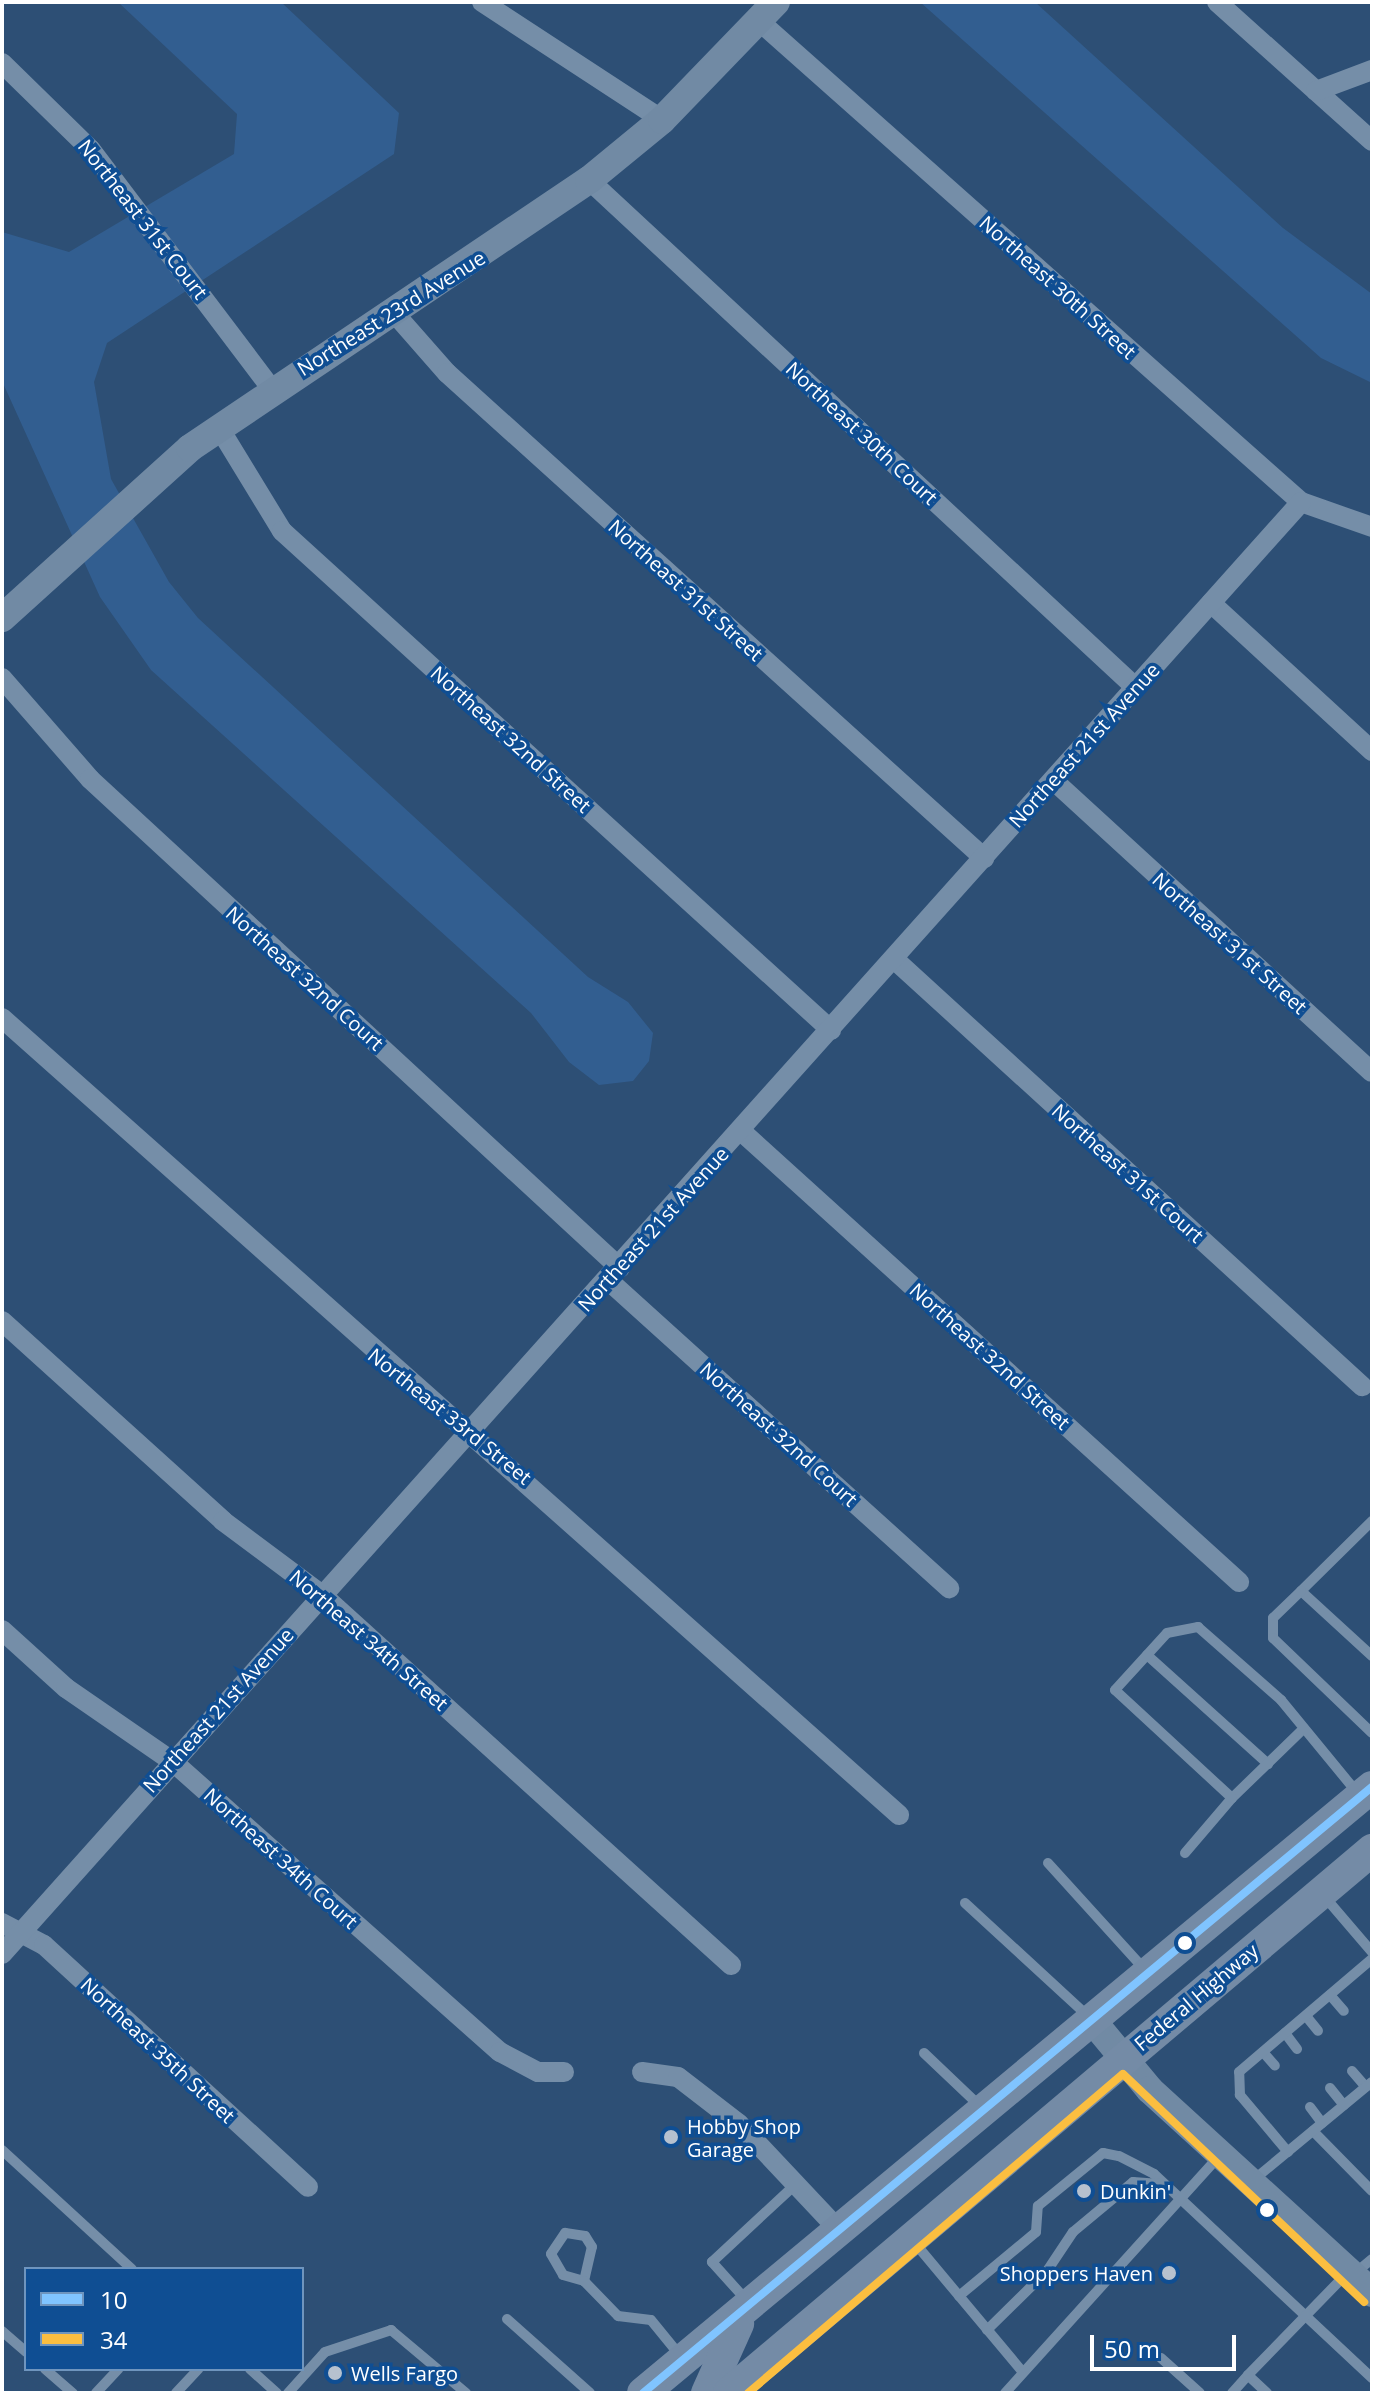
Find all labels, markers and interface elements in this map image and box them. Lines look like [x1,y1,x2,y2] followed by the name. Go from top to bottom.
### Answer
[73,134,213,304] street label: Northeast 31st Court
[975,210,1141,364] street label: Northeast 30th Street
[293,245,489,381] street label: Northeast 23rd Avenue
[781,357,943,509] street label: Northeast 30th Court
[604,514,768,666] street label: Northeast 31st Street
[1004,658,1164,832] street label: Northeast 21st Avenue
[426,661,596,817] street label: Northeast 32nd Street
[1148,867,1312,1019] street label: Northeast 31st Street
[221,901,389,1055] street label: Northeast 32nd Court
[1047,1099,1209,1247] street label: Northeast 31st Court
[573,1142,733,1316] street label: Northeast 21st Avenue
[905,1278,1075,1434] street label: Northeast 32nd Street
[363,1343,537,1489] street label: Northeast 33rd Street
[695,1357,863,1511] street label: Northeast 32nd Court
[285,1565,453,1715] street label: Northeast 34th Street
[138,1623,298,1797] street label: Northeast 21st Avenue
[199,1783,363,1933] street label: Northeast 34th Court
[1177,1935,1193,1951] unlabelled marker
[1129,1938,1263,2056] street label: Federal Highway
[76,1972,240,2128] street label: Northeast 35th Street
[687,2114,801,2161] place label: Hobby Shop Garage
[662,2128,680,2146] marker: Hobby Shop Garage
[1100,2179,1171,2203] place label: Dunkin'
[1075,2182,1093,2200] marker: Dunkin'
[1259,2202,1275,2218] unlabelled marker
[1000,2261,1153,2285] place label: Shoppers Haven
[1160,2264,1178,2282] marker: Shoppers Haven
[24,2267,304,2371] legend
[100,2283,127,2316] text: 10
[1094,2319,1240,2369] scale bar
[100,2323,127,2356] text: 34
[1104,2332,1160,2365] text: 50 m
[351,2361,458,2385] place label: Wells Fargo
[326,2364,344,2382] marker: Wells Fargo

